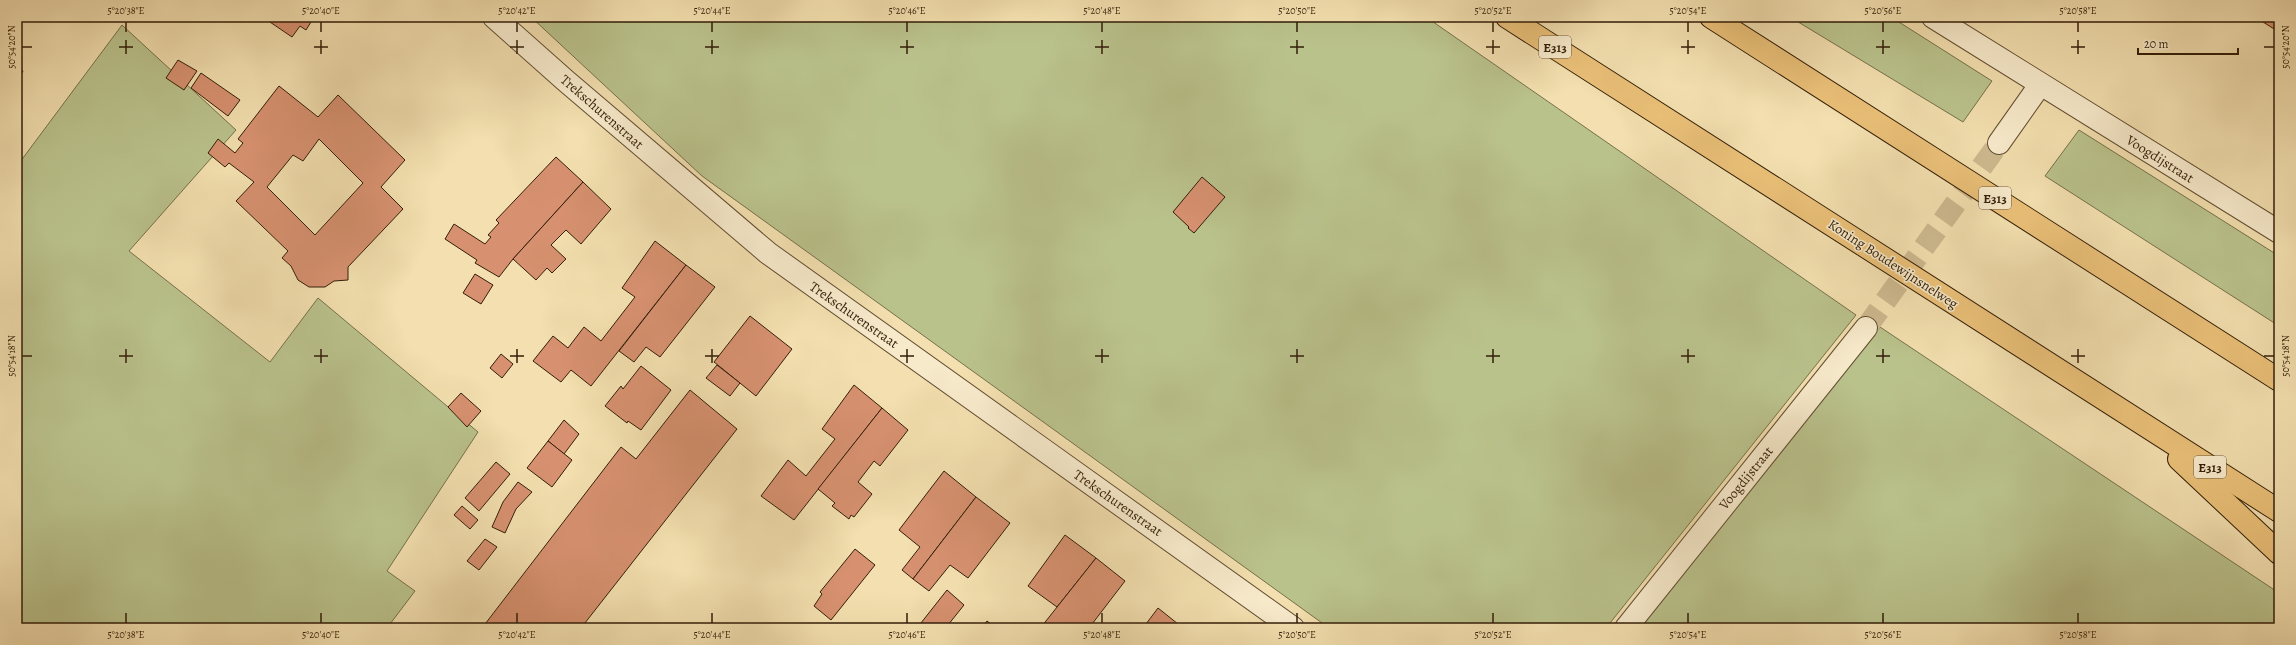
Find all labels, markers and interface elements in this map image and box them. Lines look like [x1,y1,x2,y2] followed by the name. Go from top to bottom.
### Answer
[107,4,145,17] text: 5°20'38"E
[302,4,340,17] text: 5°20'40"E
[498,4,536,17] text: 5°20'42"E
[693,4,731,17] text: 5°20'44"E
[888,4,926,17] text: 5°20'46"E
[1083,4,1121,17] text: 5°20'48"E
[1278,4,1316,17] text: 5°20'50"E
[1474,4,1512,17] text: 5°20'52"E
[1670,4,1707,17] text: 5°20'54"E
[1865,4,1902,17] text: 5°20'56"E
[2059,4,2097,17] text: 5°20'58"E
[5,25,18,69] text: 50°54'20"N
[2279,25,2292,69] text: 50°54'20"N
[2138,30,2238,56] scale bar
[1539,36,1571,58] road number: E313
[2144,36,2168,52] text: 20 m
[556,71,648,154] street label: Trekschurenstraat
[2122,130,2198,188] street label: Voogdijstraat
[1979,187,2011,209] road number: E313
[1824,215,1962,313] street label: Koning Boudewijnsnelweg
[806,277,903,353] street label: Trekschurenstraat
[5,335,18,377] text: 50°54'18"N
[2279,335,2292,377] text: 50°54'18"N
[1714,442,1778,515] street label: Voogdijstraat
[2194,456,2226,478] road number: E313
[1070,465,1167,541] street label: Trekschurenstraat
[107,628,145,641] text: 5°20'38"E
[302,628,340,641] text: 5°20'40"E
[498,628,536,641] text: 5°20'42"E
[693,628,731,641] text: 5°20'44"E
[888,628,926,641] text: 5°20'46"E
[1083,628,1121,641] text: 5°20'48"E
[1278,628,1316,641] text: 5°20'50"E
[1474,628,1512,641] text: 5°20'52"E
[1670,628,1707,641] text: 5°20'54"E
[1865,628,1902,641] text: 5°20'56"E
[2059,628,2097,641] text: 5°20'58"E

